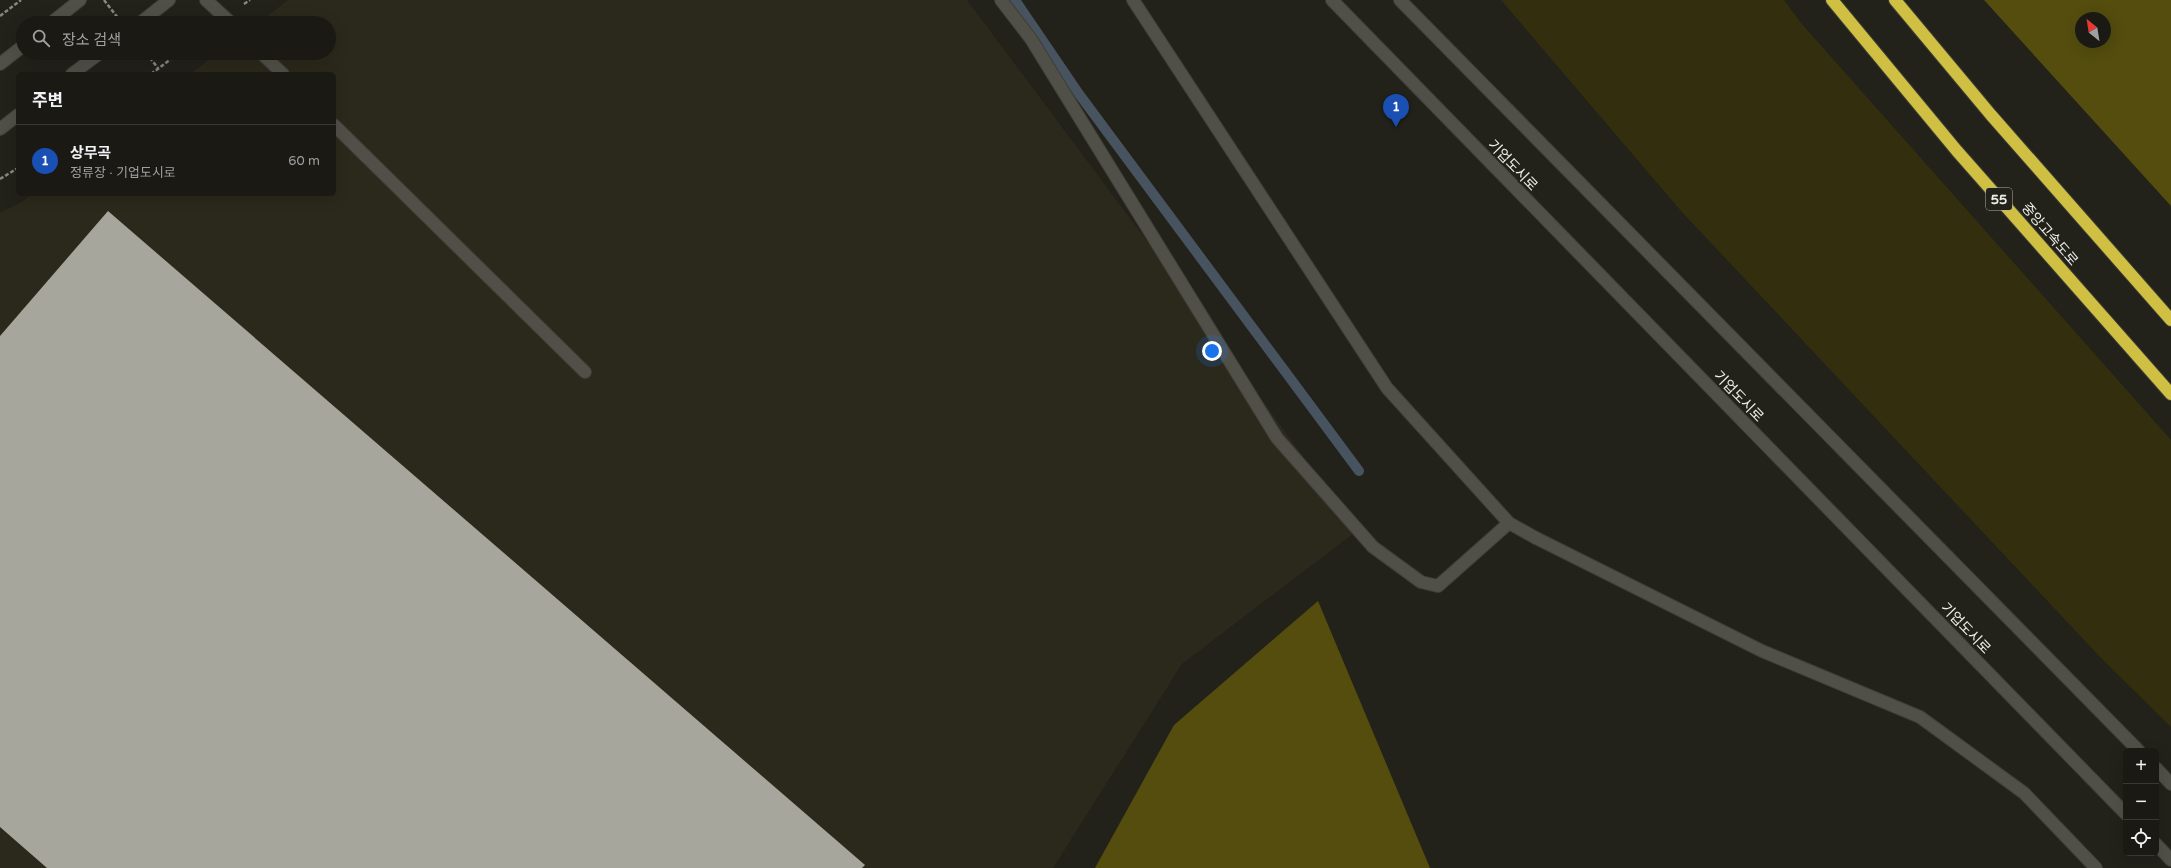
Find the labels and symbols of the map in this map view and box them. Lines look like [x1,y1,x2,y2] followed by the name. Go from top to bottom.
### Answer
[2075,12,2111,48] north arrow
[1383,94,1409,127] pin: 1
[1484,136,1541,194] street label: 기업도시로
[1986,188,2012,210] road number: 55
[2018,200,2081,269] street label: 중앙고속도로
[1202,341,1222,361] your location
[1710,367,1767,425] street label: 기업도시로
[1937,599,1994,657] street label: 기업도시로

